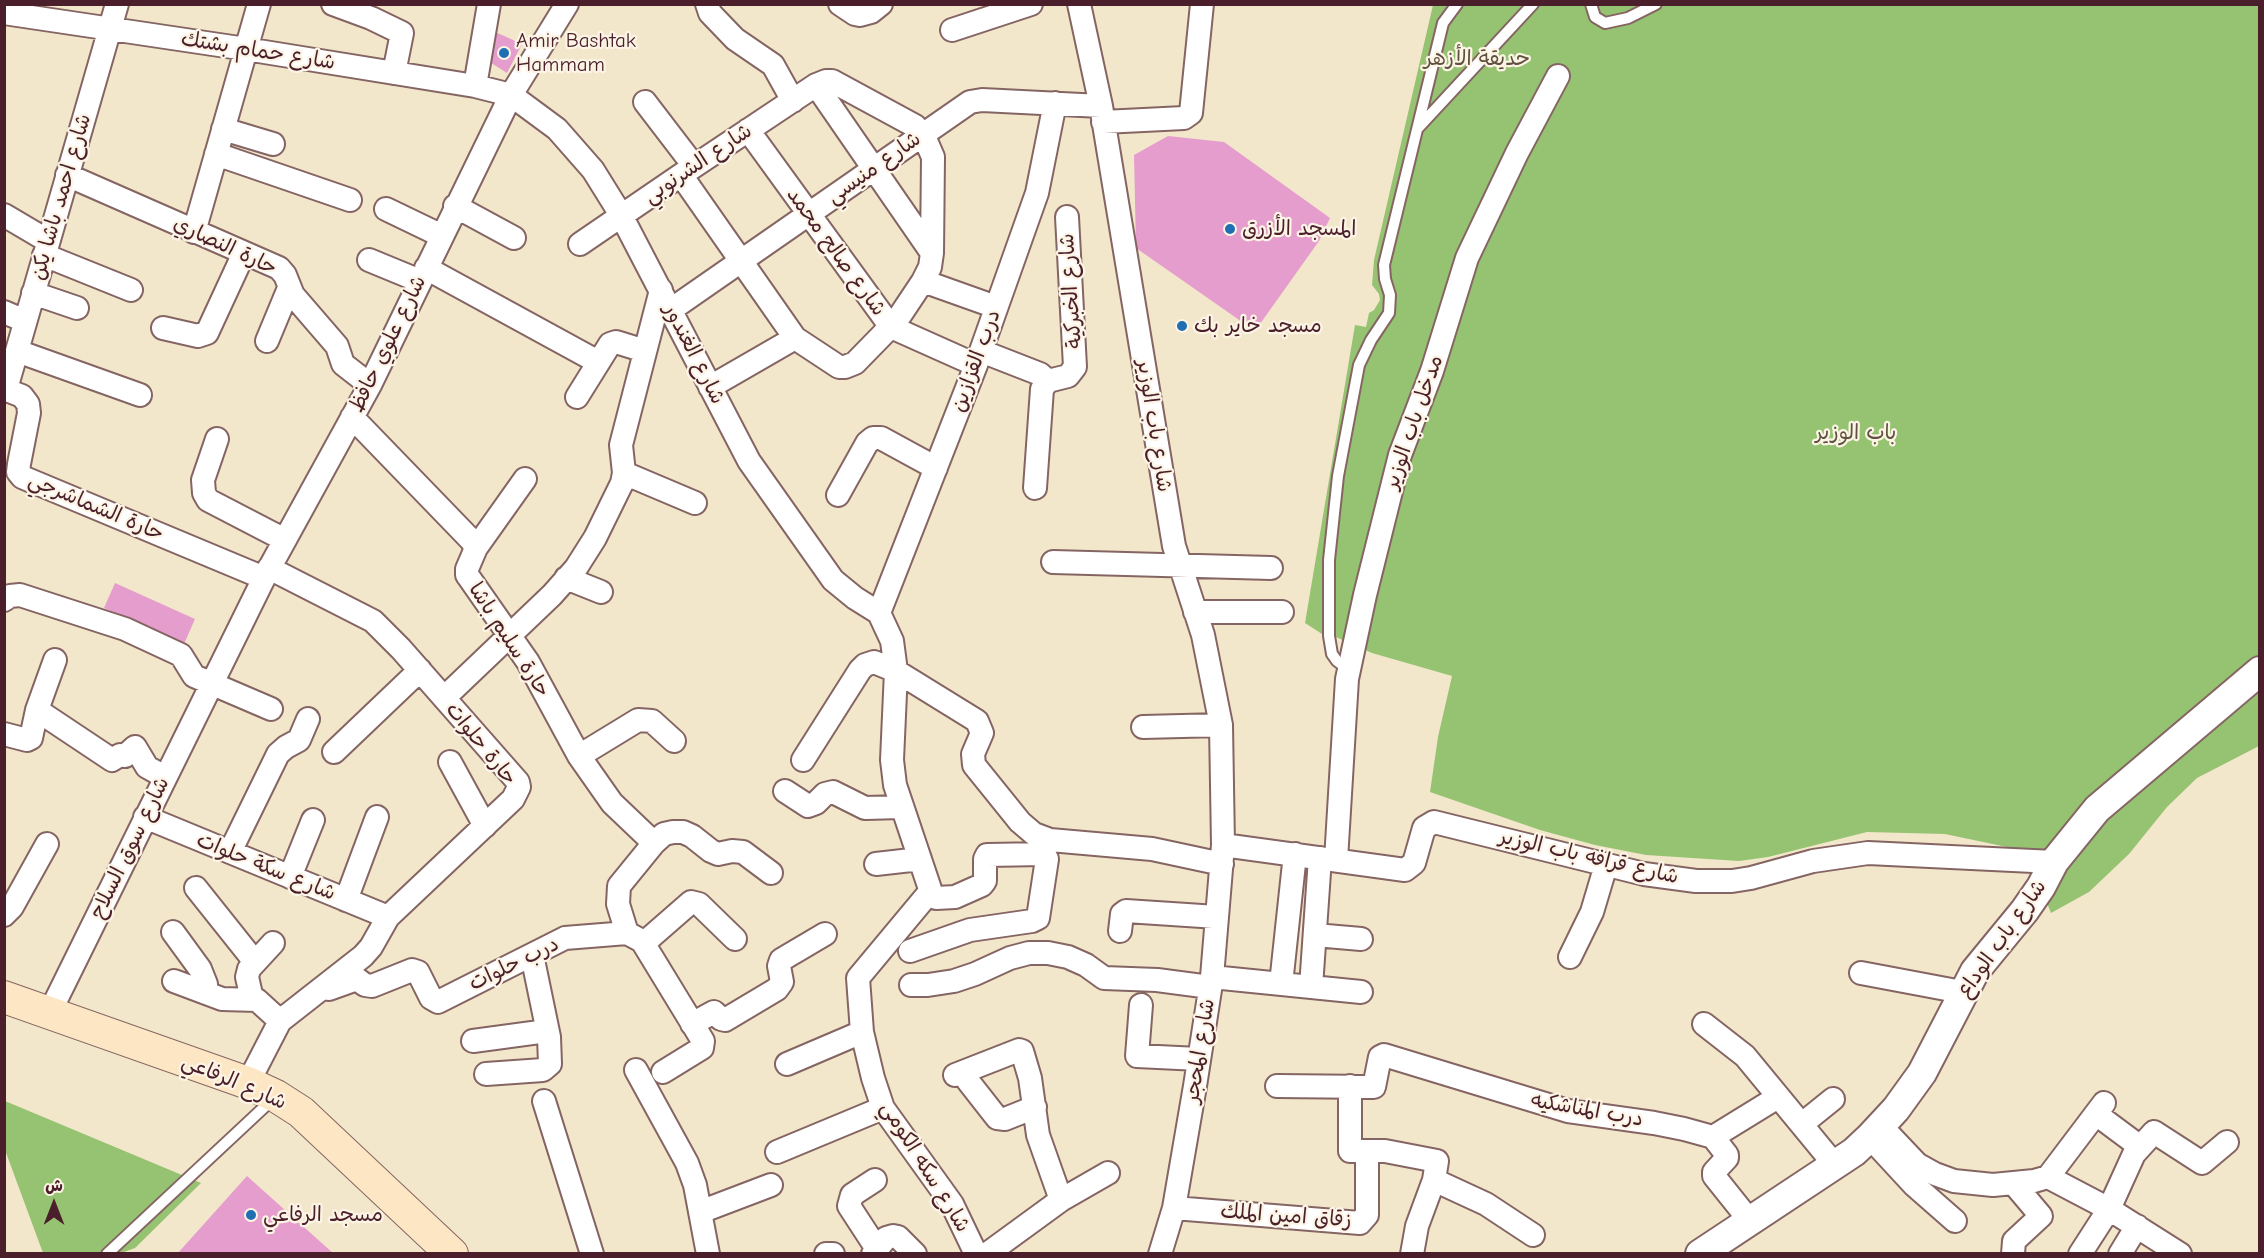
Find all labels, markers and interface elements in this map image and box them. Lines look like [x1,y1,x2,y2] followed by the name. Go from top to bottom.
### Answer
[179,26,337,76] street label: شارع حمام بشتك
[516,28,636,78] place label: Amir Bashtak Hammam
[497,46,511,60] marker: Amir Bashtak Hammam
[1424,46,1530,72] park label: حديقة الأزهر
[25,111,97,283] street label: شارع احمد باشا يكن
[639,119,757,209] street label: شارع الشرنوبي
[822,126,926,210] street label: شارع منيسي
[781,183,891,321] street label: شارع صالح محمد
[169,211,281,281] street label: حارة النصاري
[1242,216,1356,242] place label: المسجد الأزرق
[1223,222,1237,236] marker: المسجد الأزرق
[1054,232,1088,350] street label: شارع الخبركية
[344,272,432,416] street label: شارع علوي حافظ
[658,300,730,408] street label: شارع الغندور
[946,306,1006,416] street label: درب القزازين
[1194,313,1322,339] place label: مسجد خاير بك
[1175,319,1189,333] marker: مسجد خاير بك
[1379,352,1449,492] street label: مدخل باب الوزير
[1131,358,1177,494] street label: شارع باب الوزير
[1816,420,1896,446] park label: باب الوزير
[25,467,167,547] street label: حارة الشماشرجي
[463,578,555,702] street label: حارة سليم باشا
[440,698,522,790] street label: حارة حلوات
[85,773,175,923] street label: شارع سوق السلاح
[1497,824,1681,890] street label: شارع قرافه باب الوزير
[193,828,339,906] street label: شارع سكة حلوات
[1952,875,2052,1003] street label: شارع باب الوداع
[465,931,563,997] street label: درب حلوات
[1179,997,1221,1105] street label: شارع المحجر
[178,1049,290,1115] street label: شارع الرفاعي
[1529,1088,1645,1132] street label: درب المناشكيه
[875,1097,975,1237] street label: شارع سكه الكومي
[24,1174,84,1234] north arrow
[45,1177,63,1195] text: ش
[1220,1199,1352,1233] street label: زقاق امين الملك
[263,1202,383,1228] place label: مسجد الرفاعي
[244,1208,258,1222] marker: مسجد الرفاعي

